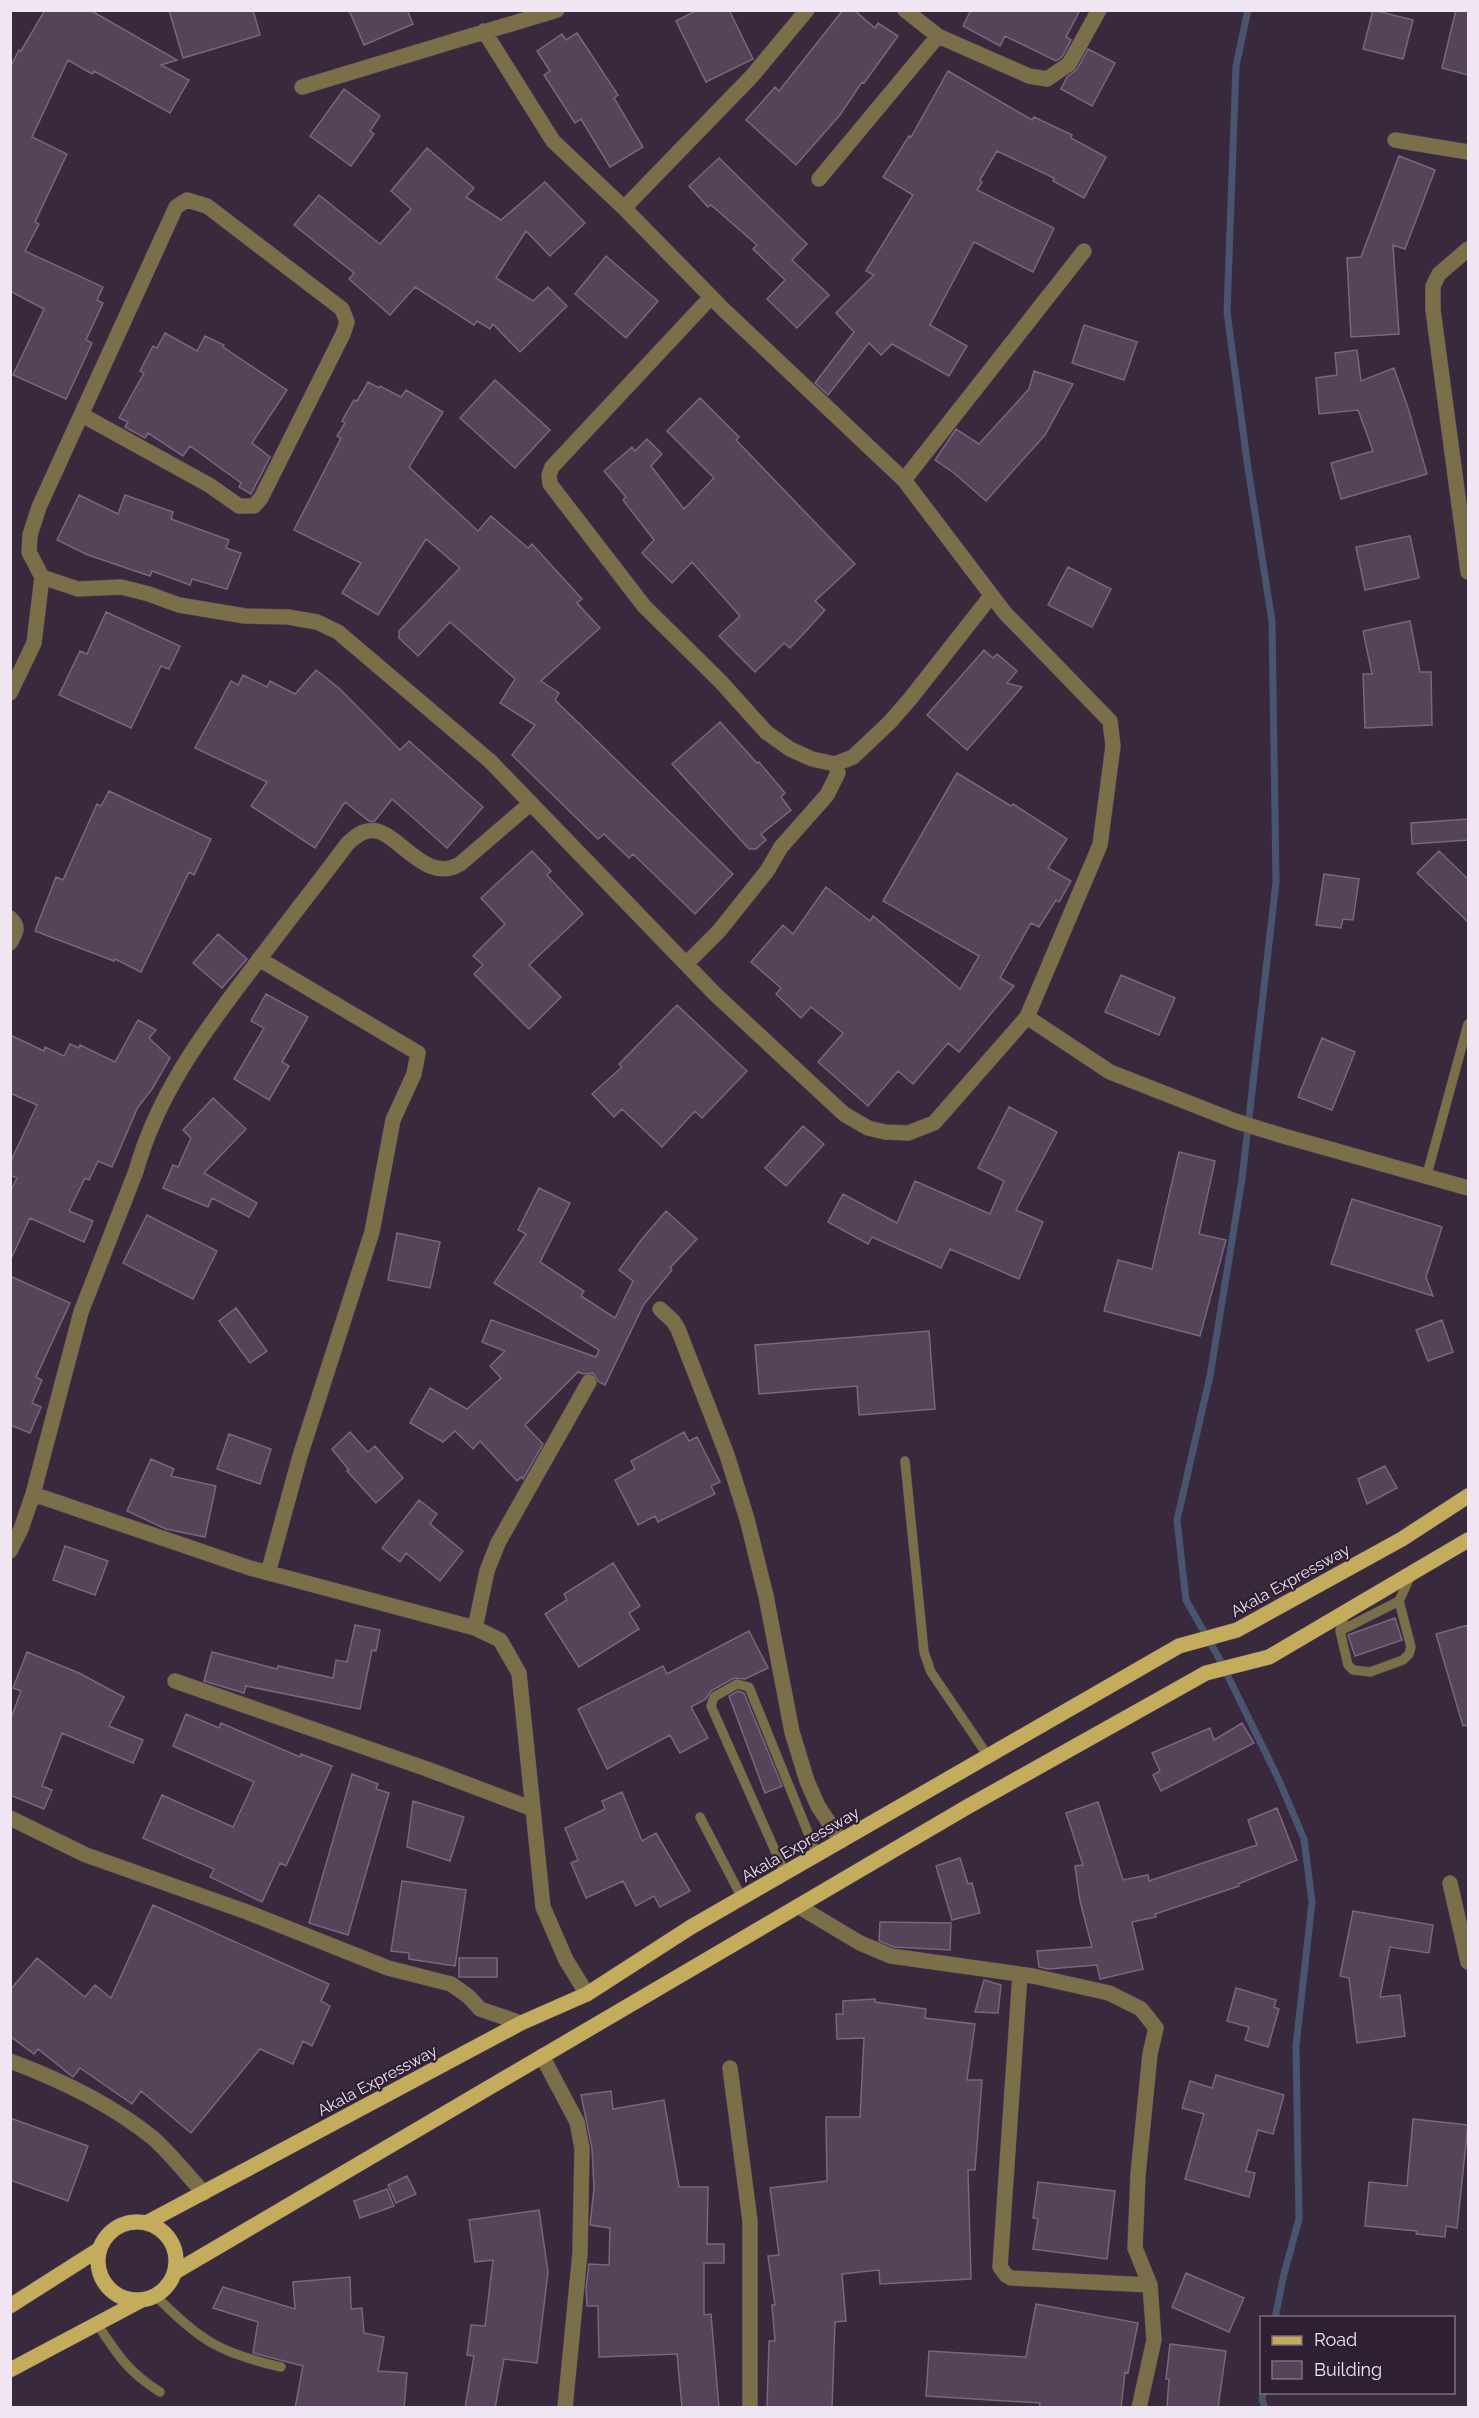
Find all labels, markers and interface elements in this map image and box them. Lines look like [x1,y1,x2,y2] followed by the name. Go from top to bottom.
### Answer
[1228,1540,1353,1621] street label: Akala Expressway
[738,1803,863,1886] street label: Akala Expressway
[314,2041,441,2120] street label: Akala Expressway
[1260,2316,1455,2394] legend
[1314,2329,1357,2350] text: Road
[1314,2359,1382,2380] text: Building

